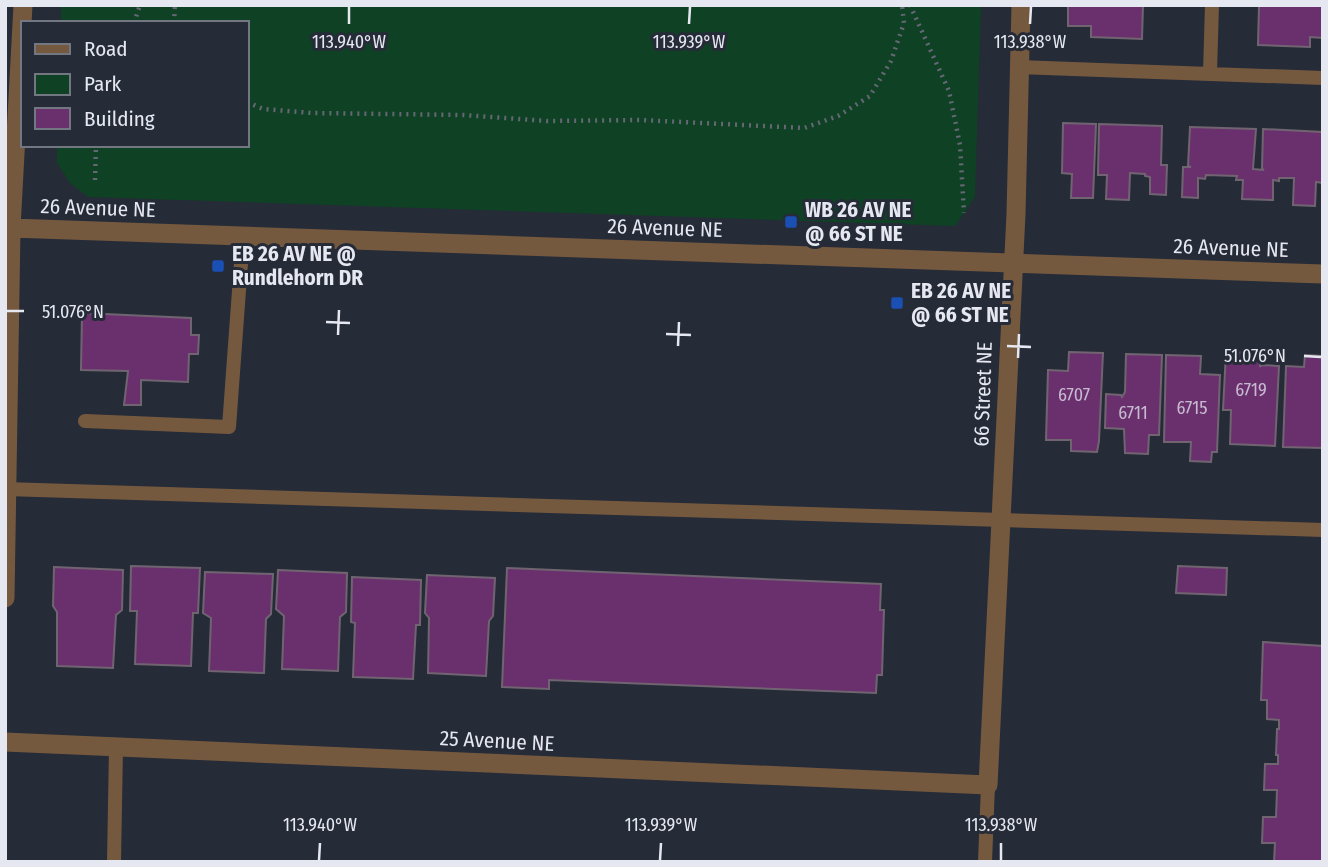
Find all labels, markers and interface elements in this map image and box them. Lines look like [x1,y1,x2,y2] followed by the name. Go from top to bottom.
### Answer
[21,21,248,147] legend
[312,31,386,53] text: 113.940°W
[653,31,726,53] text: 113.939°W
[994,31,1067,53] text: 113.938°W
[84,36,128,62] text: Road
[84,71,122,97] text: Park
[84,106,155,132] text: Building
[40,193,156,223] street label: 26 Avenue NE
[805,197,911,247] place label: WB 26 AV NE @ 66 ST NE
[607,213,723,243] street label: 26 Avenue NE
[783,214,799,230] marker: WB 26 AV NE @ 66 ST NE
[1173,233,1289,263] street label: 26 Avenue NE
[232,241,363,291] place label: EB 26 AV NE @ Rundlehorn DR
[210,258,226,274] marker: EB 26 AV NE @ Rundlehorn DR
[911,278,1011,328] place label: EB 26 AV NE @ 66 ST NE
[889,295,905,311] marker: EB 26 AV NE @ 66 ST NE
[42,301,104,323] text: 51.076°N
[968,341,998,447] street label: 66 Street NE
[1224,345,1286,367] text: 51.076°N
[1235,379,1267,401] house number: 6719
[1058,384,1090,406] house number: 6707
[1177,397,1207,419] house number: 6715
[1118,402,1148,424] house number: 6711
[439,725,555,757] street label: 25 Avenue NE
[283,814,357,836] text: 113.940°W
[625,814,698,836] text: 113.939°W
[965,814,1038,836] text: 113.938°W

